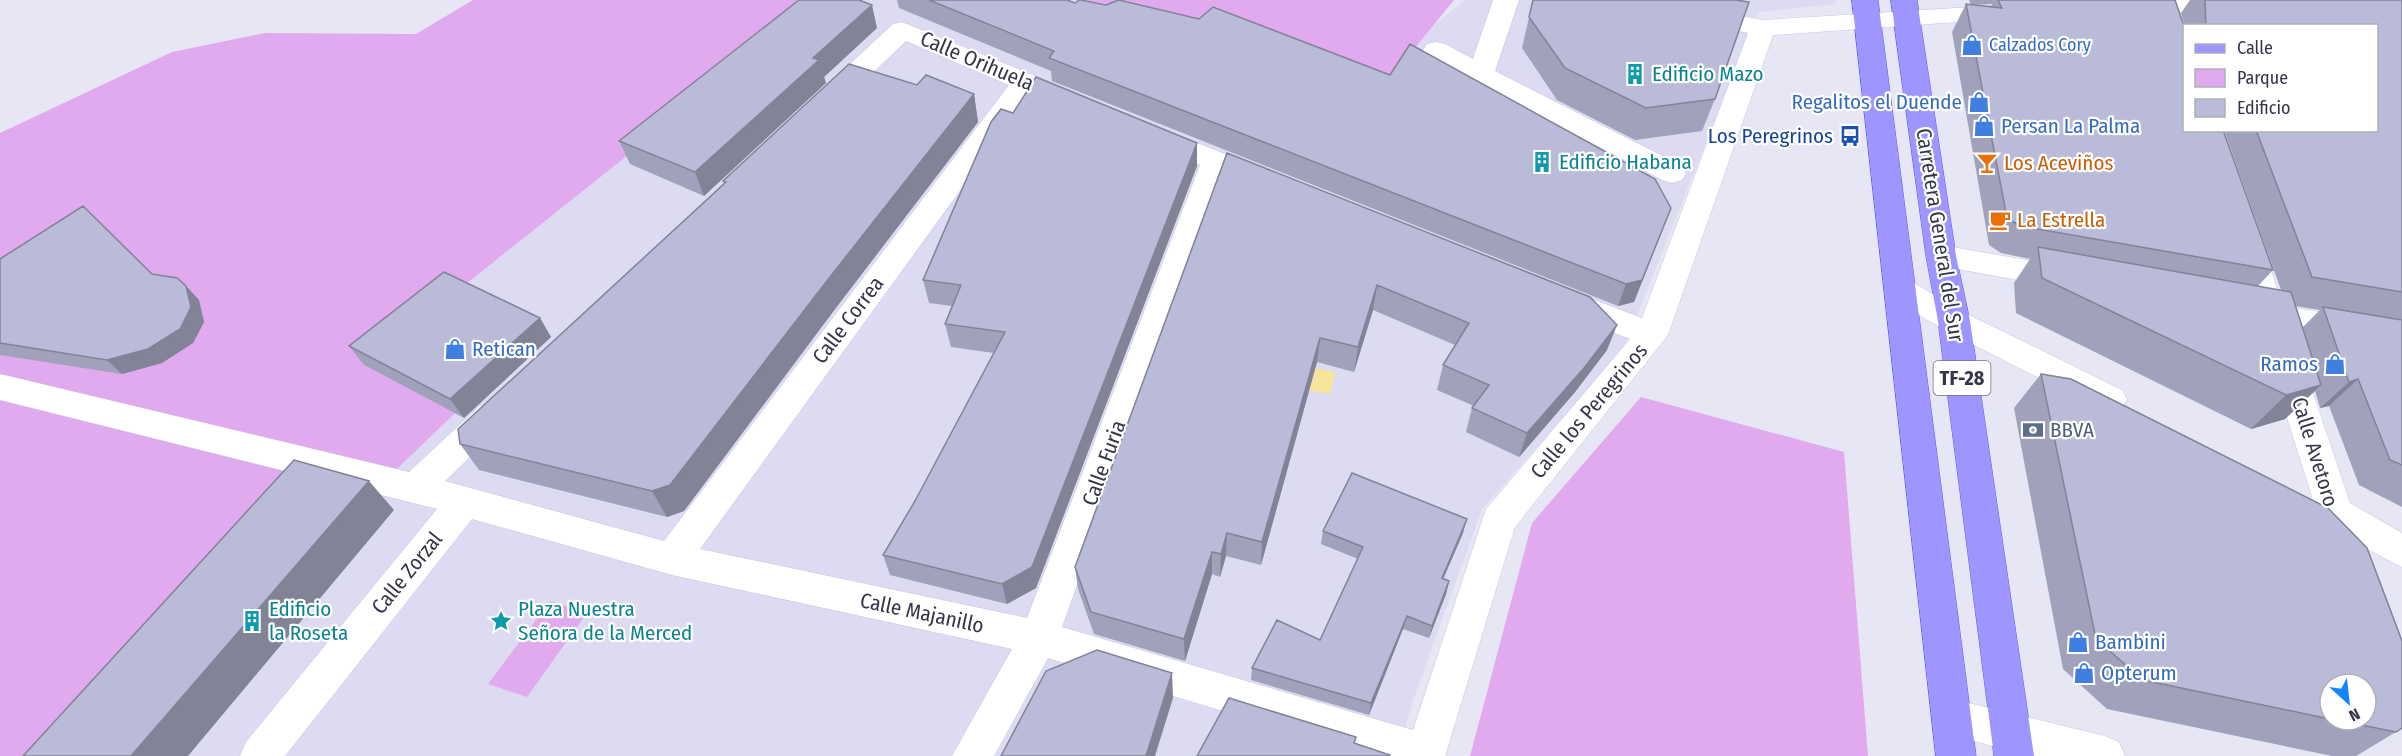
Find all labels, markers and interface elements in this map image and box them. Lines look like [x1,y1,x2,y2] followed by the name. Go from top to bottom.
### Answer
[2183,24,2378,132] legend
[916,25,1038,97] street label: Calle Orihuela
[1960,33,1984,57] shop icon: Calzados Cory
[1989,34,2091,56] place label: Calzados Cory
[2237,37,2273,59] text: Calle
[1652,61,1764,87] place label: Edificio Mazo
[1623,62,1647,86] building icon: Edificio Mazo
[2237,67,2288,89] text: Parque
[1792,89,1962,115] place label: Regalitos el Duende
[1967,90,1991,114] shop icon: Regalitos el Duende
[2237,97,2290,119] text: Edificio
[2001,113,2140,139] place label: Persan La Palma
[1972,114,1996,138] shop icon: Persan La Palma
[1708,123,1833,149] place label: Los Peregrinos
[1838,124,1862,148] bus stop icon: Los Peregrinos
[1910,126,1970,344] street label: Carretera General del Sur
[1559,149,1692,175] place label: Edificio Habana
[1530,150,1554,174] building icon: Edificio Habana
[2004,150,2113,176] place label: Los Aceviños
[1975,151,1999,175] bar icon: Los Aceviños
[2017,207,2105,233] place label: La Estrella
[1988,208,2012,232] cafe icon: La Estrella
[807,271,889,369] street label: Calle Correa
[472,336,536,362] place label: Retican
[443,337,467,361] shop icon: Retican
[1525,338,1653,484] street label: Calle los Peregrinos
[2260,351,2318,377] place label: Ramos
[2323,352,2347,376] shop icon: Ramos
[1934,361,1990,395] road number: TF-28
[2286,394,2344,510] street label: Calle Avetoro
[1077,417,1131,509] street label: Calle Furia
[2050,417,2094,443] place label: BBVA
[2021,418,2045,442] bank icon: BBVA
[366,526,448,619] street label: Calle Zorzal
[858,587,986,639] street label: Calle Majanillo
[269,596,348,646] place label: Edificio la Roseta
[518,596,692,646] place label: Plaza Nuestra Señora de la Merced
[240,609,264,633] building icon: Edificio la Roseta
[489,609,513,633] place icon: Plaza Nuestra Señora de la Merced
[2095,629,2166,655] place label: Bambini
[2066,630,2090,654] shop icon: Bambini
[2101,660,2177,686] place label: Opterum
[2072,661,2096,685] shop icon: Opterum
[2318,672,2378,732] north arrow
[2346,704,2363,726] text: N

